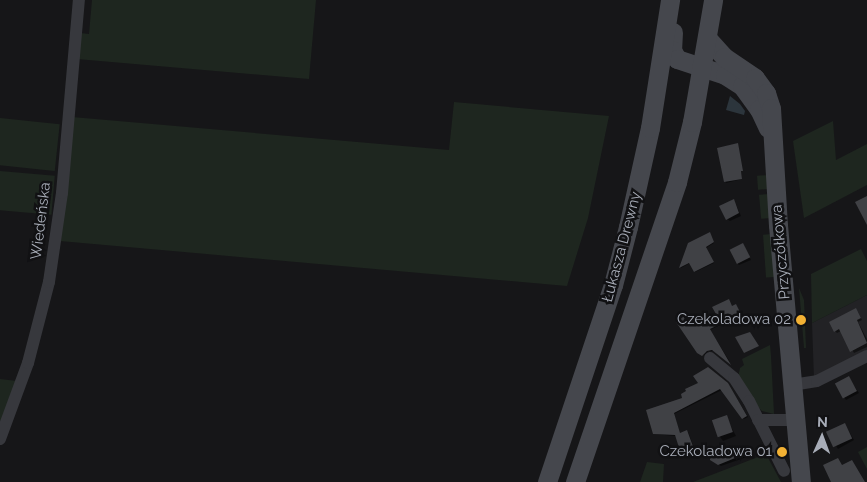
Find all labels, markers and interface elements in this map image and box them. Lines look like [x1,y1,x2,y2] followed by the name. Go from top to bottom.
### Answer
[27,181,55,261] street label: Wiedeńska
[599,190,645,304] street label: Łukasza Drewny
[768,204,794,300] street label: Przyczółkowa
[677,311,791,329] place label: Czekoladowa 02
[795,314,807,326] marker: Czekoladowa 02
[797,412,847,462] north arrow
[817,414,828,430] text: N
[659,443,772,461] place label: Czekoladowa 01
[776,446,788,458] marker: Czekoladowa 01

